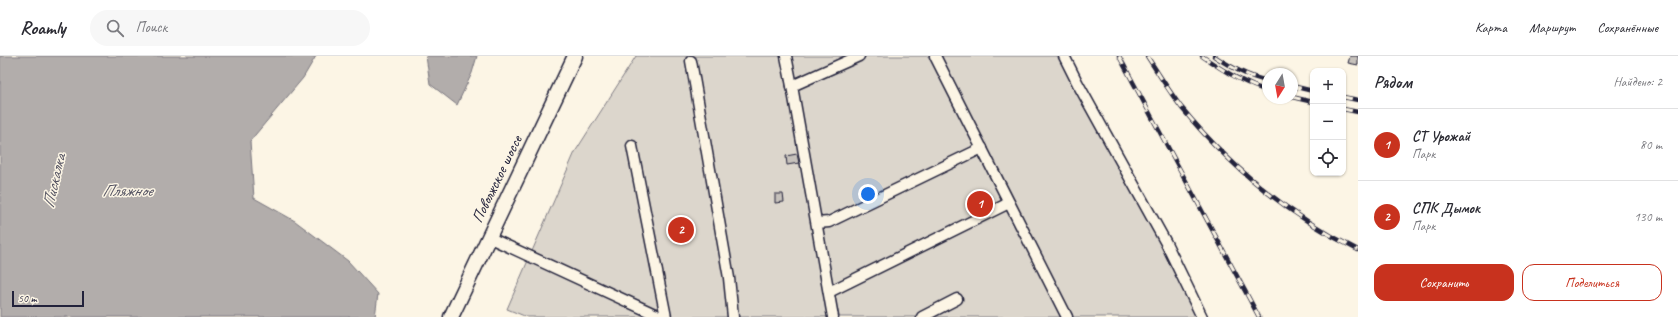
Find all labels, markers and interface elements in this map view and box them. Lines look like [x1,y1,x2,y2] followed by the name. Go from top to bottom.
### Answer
[90,10,370,46] search box
[20,16,66,40] text: Roamly
[104,17,126,39] icon: search
[136,18,167,37] text: Поиск
[1475,19,1507,36] text: Карта
[1529,19,1575,36] text: Маршрут
[1597,19,1658,36] text: Сохранённые
[1262,68,1298,104] north arrow
[1310,68,1346,176] map controls
[1310,68,1346,104] button: +
[1374,72,1412,93] text: Рядом
[1614,74,1662,90] text: Найдено: 2
[1310,104,1346,140] button: −
[1412,127,1470,146] text: СТ Урожай
[467,131,527,226] street label: Поволжское шоссе
[1384,137,1390,153] text: 1
[1640,137,1662,153] text: 80 m
[1310,140,1346,176] button: locate
[1412,146,1435,162] text: Парк
[38,150,71,210] water label: Пискалка
[102,180,154,201] water label: Пляжное
[858,184,878,204] your location
[967,189,993,219] pin: 1
[1412,199,1480,218] text: СПК Дымок
[1384,209,1390,225] text: 2
[1634,209,1662,225] text: 130 m
[668,215,694,245] pin: 2
[1412,218,1435,234] text: Парк
[1374,264,1514,301] button: Сохранить
[1522,264,1662,301] button: Поделиться
[12,289,84,308] scale bar
[18,291,37,305] text: 50 m

